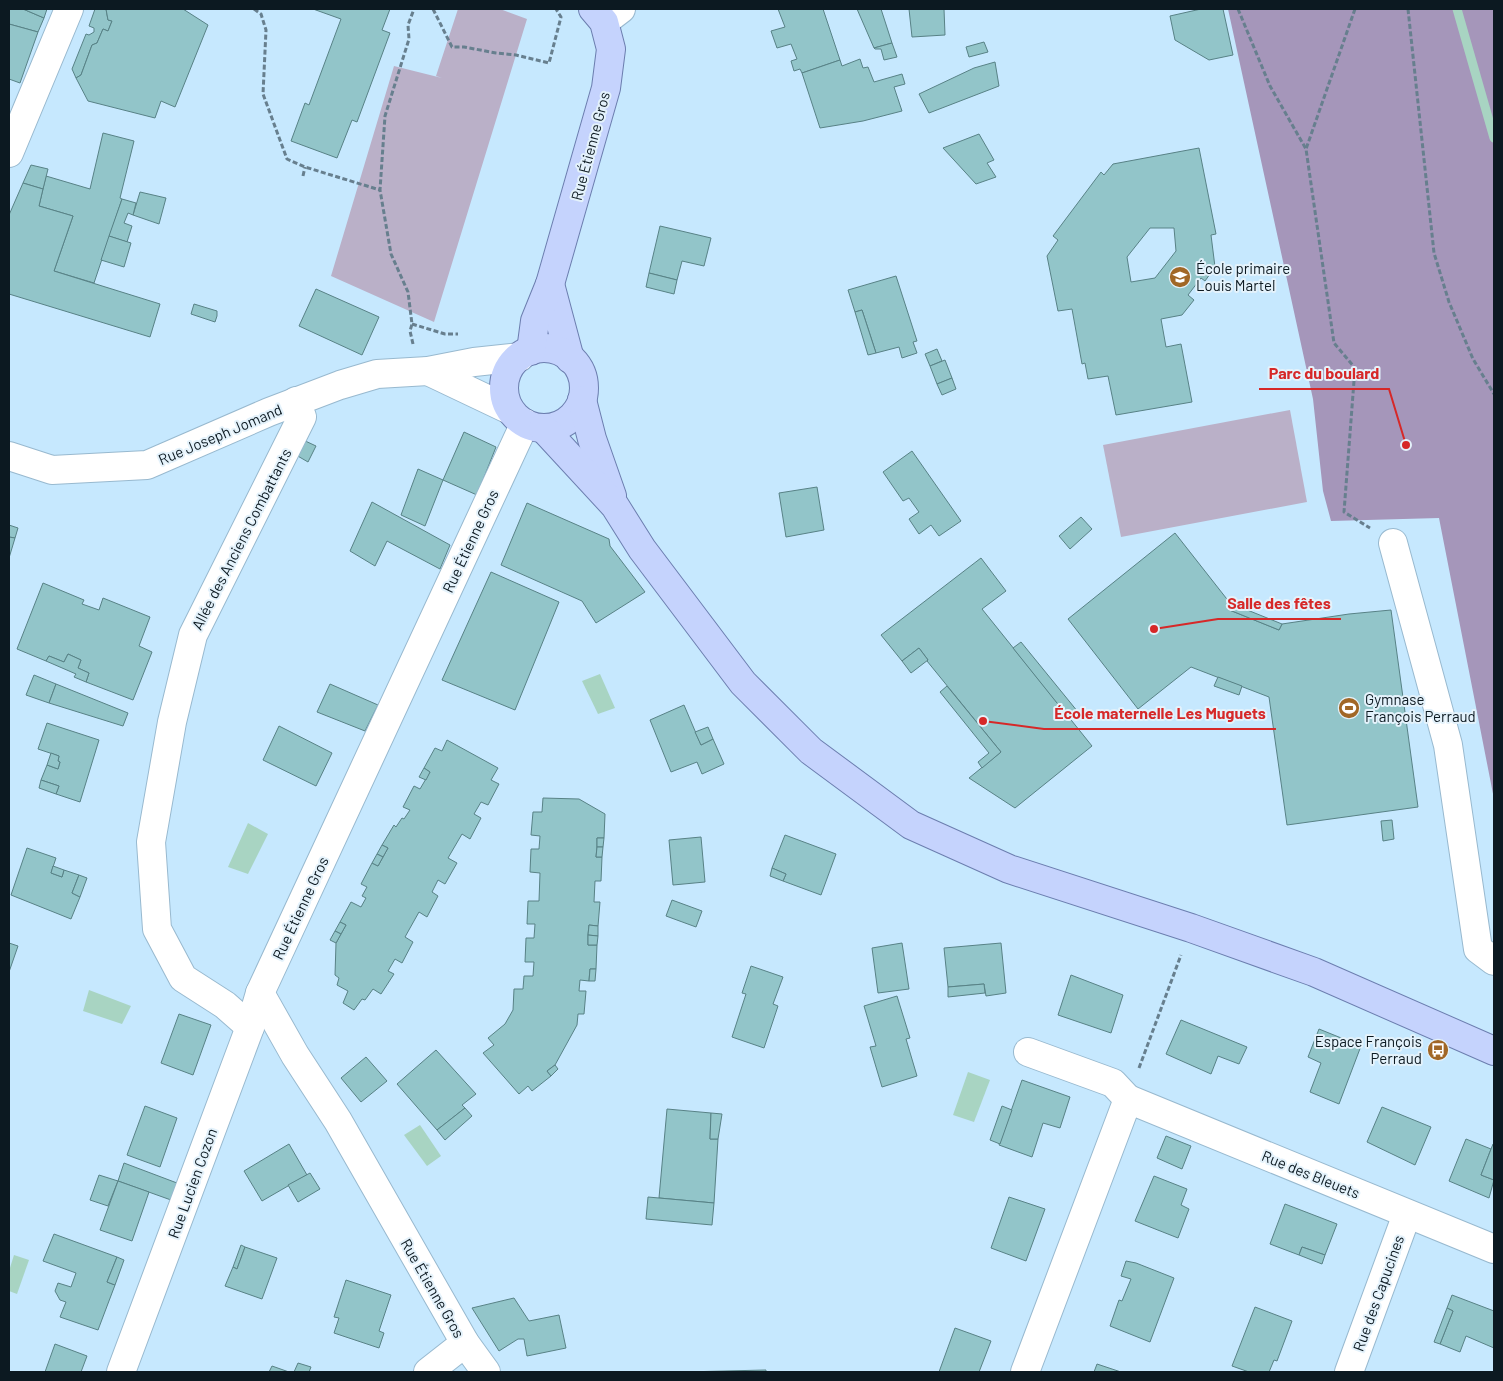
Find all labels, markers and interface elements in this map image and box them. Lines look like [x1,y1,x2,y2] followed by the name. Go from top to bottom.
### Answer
[567,90,613,202] street label: Rue Étienne Gros
[1196,259,1290,294] place label: École primaire Louis Martel
[1168,265,1192,289] school or university icon: École primaire Louis Martel
[1259,358,1389,389] callout: Parc du boulard
[1269,363,1379,382] text: Parc du boulard
[155,400,285,468] street label: Rue Joseph Jomand
[187,445,295,633] street label: Allée des Anciens Combattants
[438,487,502,595] street label: Rue Étienne Gros
[1218,588,1341,619] callout: Salle des fêtes
[1227,593,1331,612] text: Salle des fêtes
[1365,690,1476,725] place label: Gymnase François Perraud
[1337,696,1361,720] sports icon: Gymnase François Perraud
[1044,698,1276,729] callout: École maternelle Les Muguets
[1054,703,1266,722] text: École maternelle Les Muguets
[268,854,332,962] street label: Rue Étienne Gros
[1315,1032,1422,1067] place label: Espace François Perraud
[1426,1038,1450,1062] bus stop icon: Espace François Perraud
[164,1126,220,1240] street label: Rue Lucien Cozon
[1259,1146,1363,1202] street label: Rue des Bleuets
[1349,1233,1407,1353] street label: Rue des Capucines
[397,1235,469,1341] street label: Rue Étienne Gros

